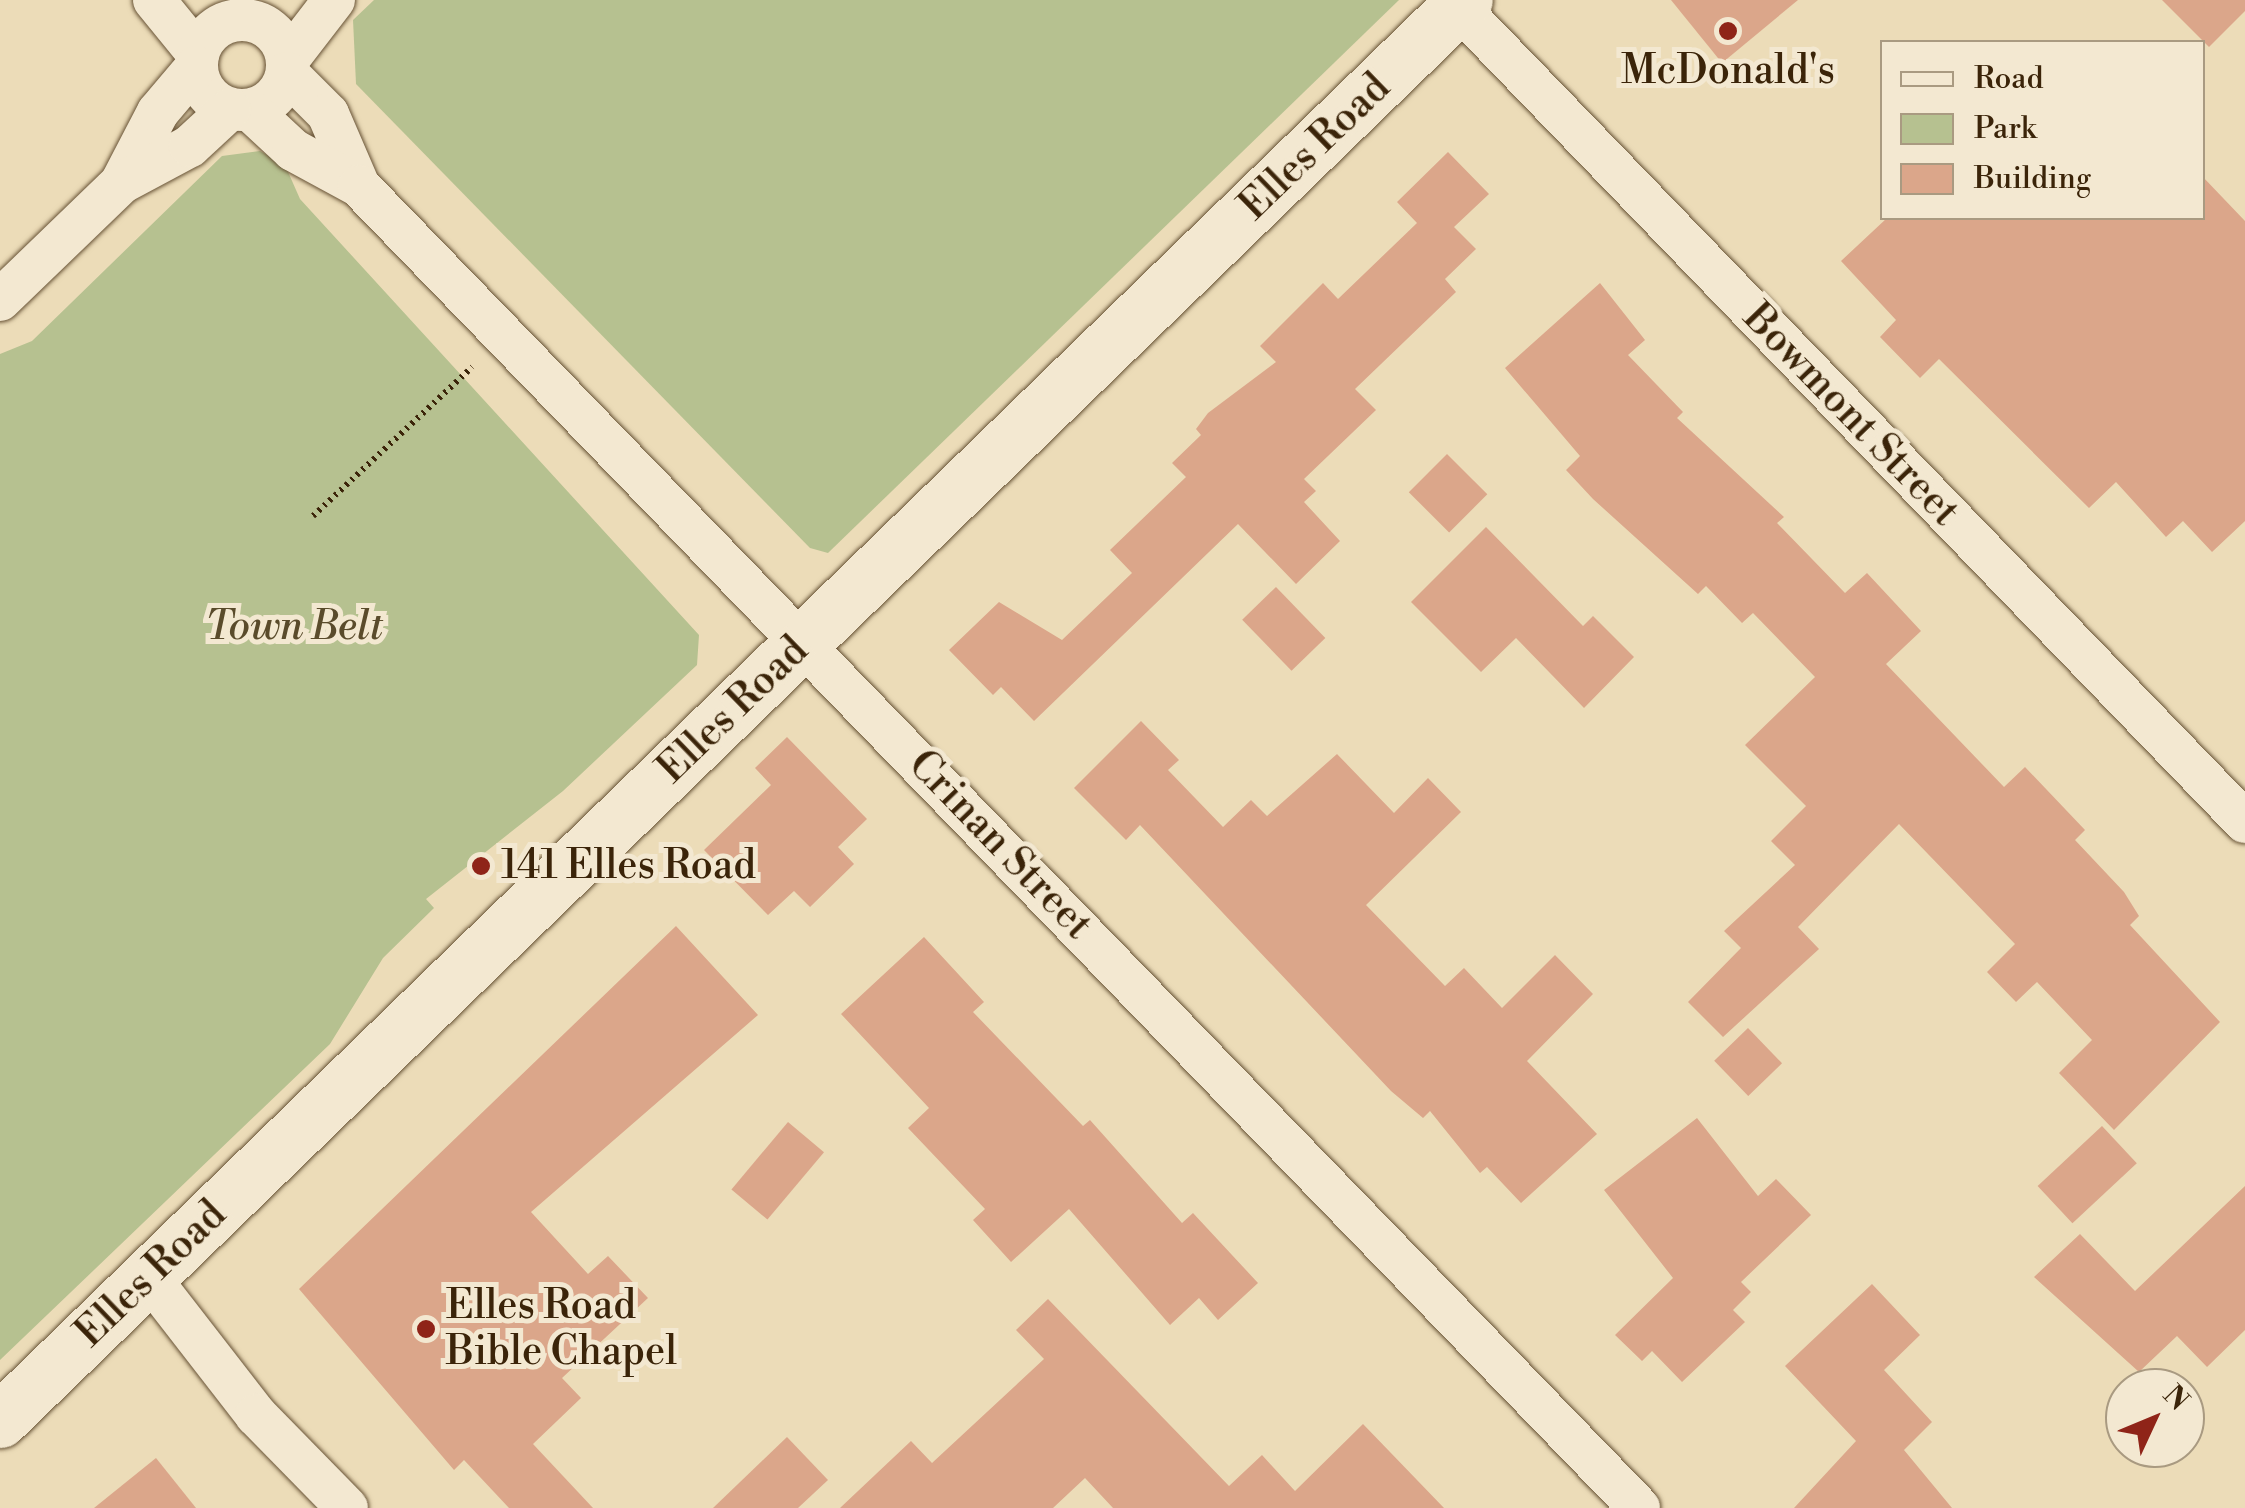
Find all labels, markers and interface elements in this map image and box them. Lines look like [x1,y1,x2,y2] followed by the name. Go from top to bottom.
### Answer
[1717,20,1739,42] marker: McDonald's
[1880,40,2205,220] legend
[1621,47,1835,95] place label: McDonald's
[1974,60,2044,98] text: Road
[1230,64,1400,230] street label: Elles Road
[1974,110,2036,148] text: Park
[1974,160,2091,198] text: Building
[1733,294,1969,536] street label: Bowmont Street
[205,603,383,651] park label: Town Belt
[648,627,818,793] street label: Elles Road
[898,741,1102,949] street label: Crinan Street
[501,842,756,890] place label: 141 Elles Road
[470,855,492,877] marker: 141 Elles Road
[66,1191,236,1357] street label: Elles Road
[446,1282,677,1376] place label: Elles Road Bible Chapel
[415,1318,437,1340] marker: Elles Road Bible Chapel
[2105,1368,2205,1468] north arrow
[2155,1378,2196,1418] text: N

